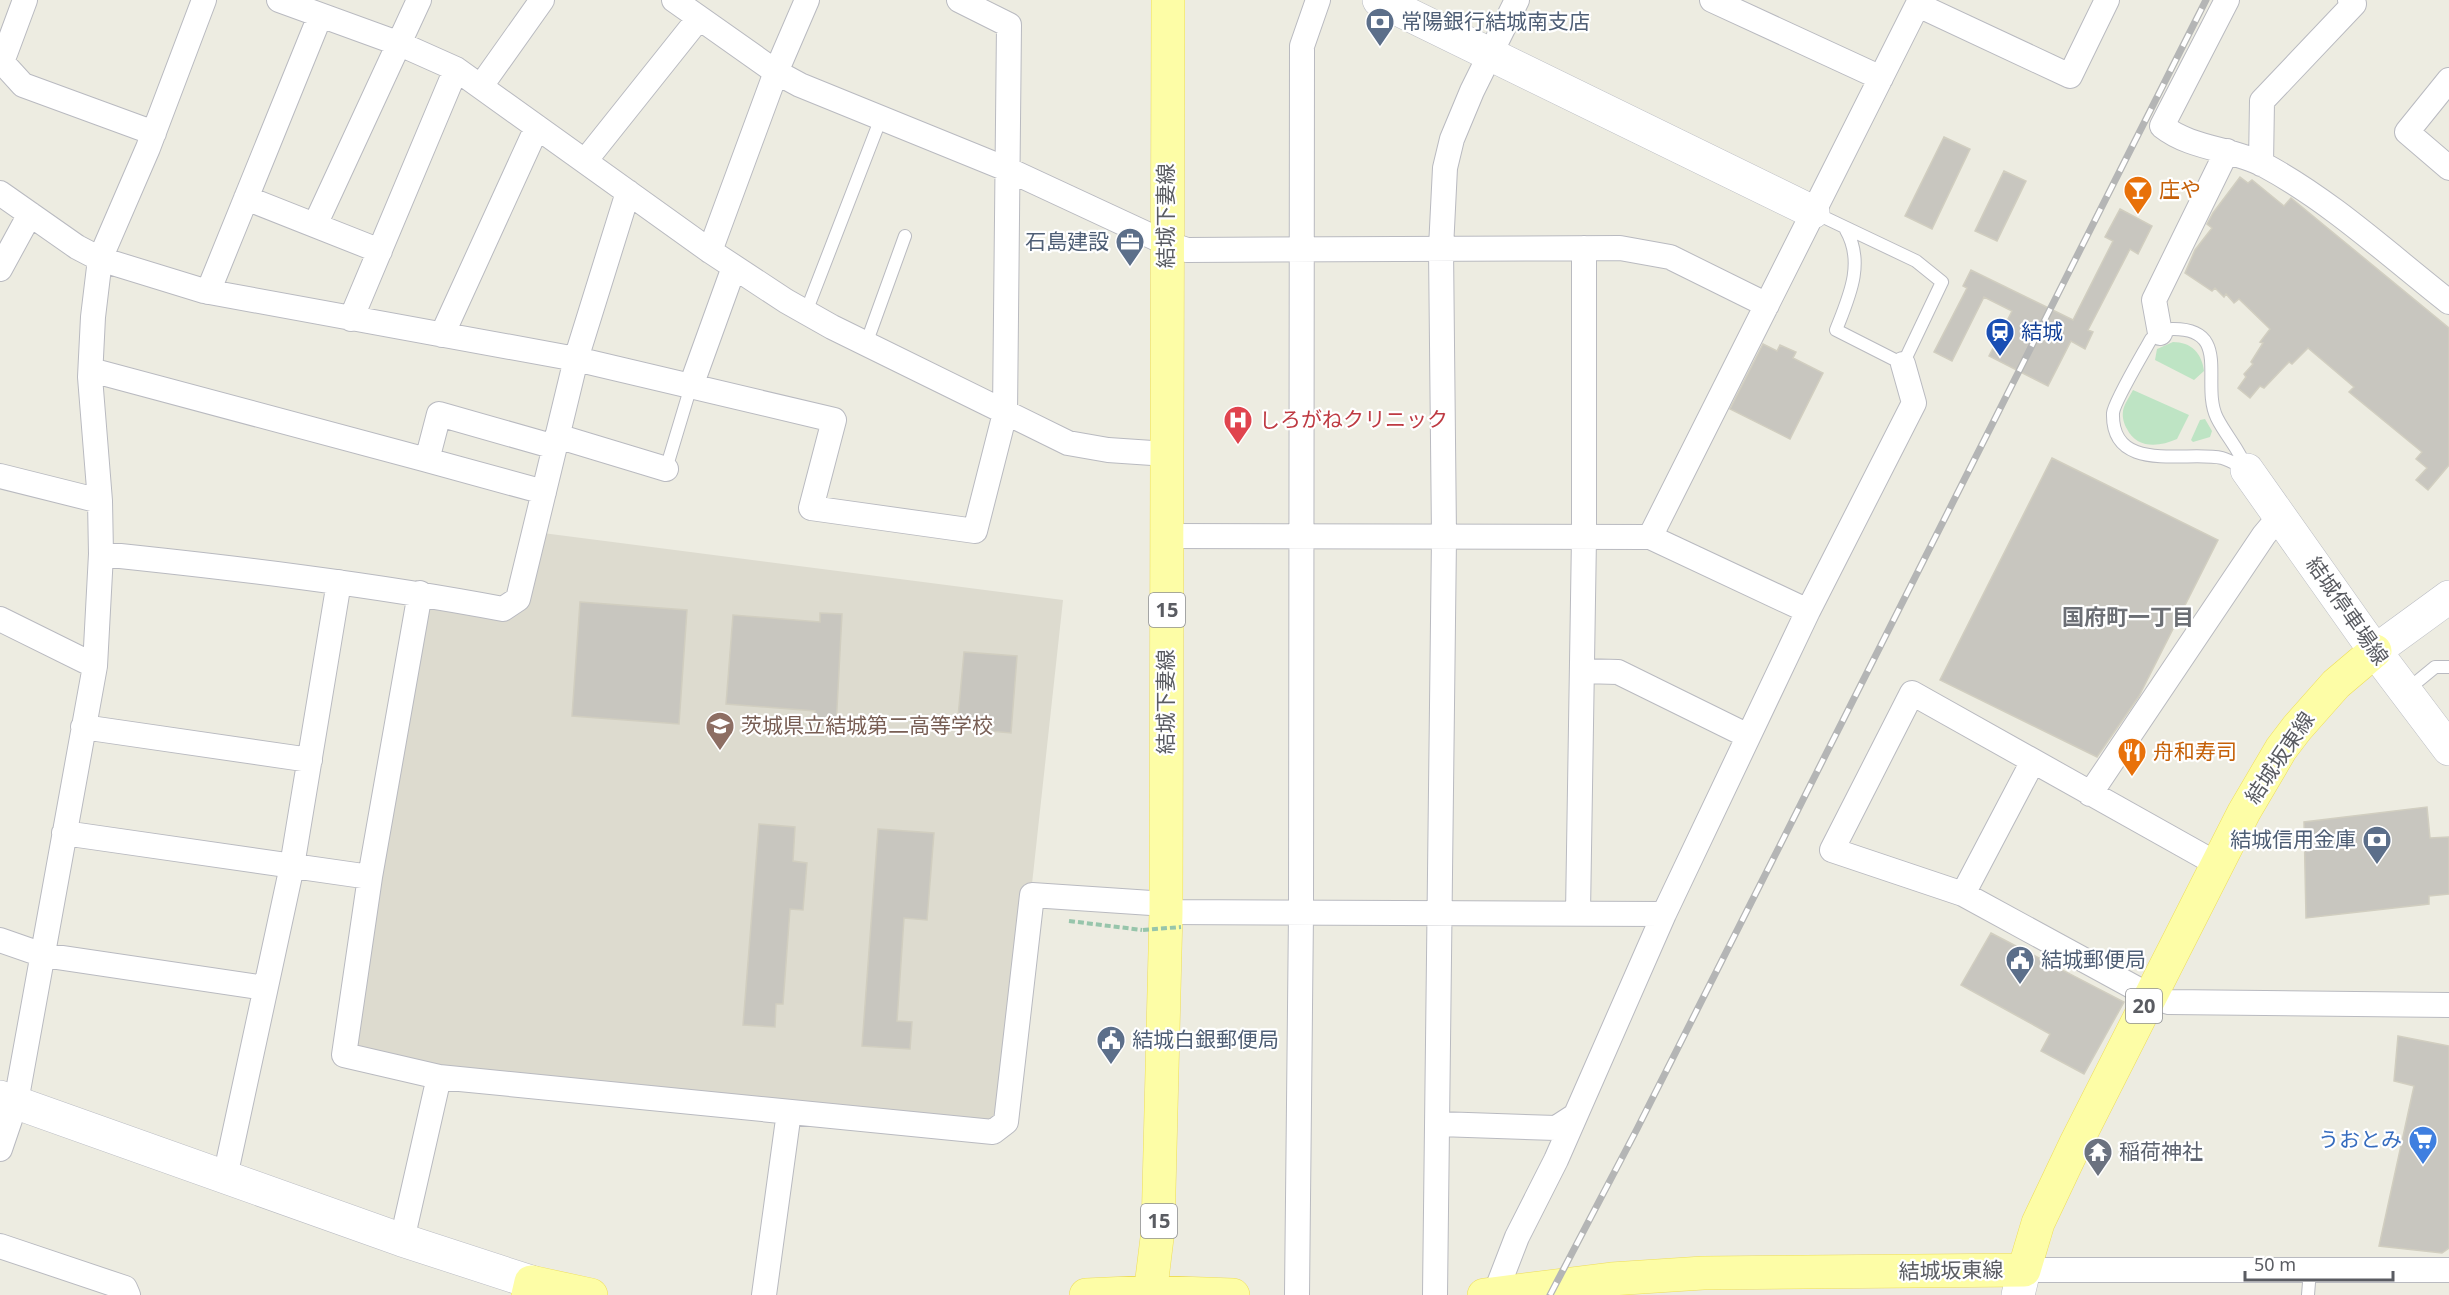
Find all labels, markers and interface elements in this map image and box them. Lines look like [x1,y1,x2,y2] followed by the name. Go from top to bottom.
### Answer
[1364,6,1396,48] bank icon: 常陽銀行結城南支店
[1401,7,1590,35] place label: 常陽銀行結城南支店
[1151,164,1179,269] street label: 結城下妻線
[2122,174,2154,216] bar icon: 庄や
[2159,175,2201,203] place label: 庄や
[1114,226,1146,268] office icon: 石島建設
[1025,227,1109,255] place label: 石島建設
[1984,316,2016,358] station icon: 結城
[2021,317,2063,345] place label: 結城
[1222,404,1254,446] hospital icon: しろがねクリニック
[1259,405,1448,433] place label: しろがねクリニック
[2300,551,2395,670] street label: 結城停車場線
[1149,593,1185,627] road number: 15
[2062,601,2194,631] district label: 国府町一丁目
[1151,650,1179,755] street label: 結城下妻線
[2238,706,2320,809] street label: 結城坂東線
[704,710,736,752] school or university icon: 茨城県立結城第二高等学校
[741,711,993,739] place label: 茨城県立結城第二高等学校
[2116,736,2148,778] restaurant icon: 舟和寿司
[2153,737,2237,765] place label: 舟和寿司
[2361,824,2393,866] bank icon: 結城信用金庫
[2230,825,2356,853] place label: 結城信用金庫
[2004,944,2036,986] public building icon: 結城郵便局
[2041,945,2146,973] place label: 結城郵便局
[2126,989,2162,1023] road number: 20
[1095,1024,1127,1066] public building icon: 結城白銀郵便局
[1132,1025,1279,1053] place label: 結城白銀郵便局
[2407,1124,2439,1166] supermarket icon: うおとみ
[2318,1125,2402,1153] place label: うおとみ
[2082,1136,2114,1178] temple icon: 稲荷神社
[2119,1137,2203,1165] place label: 稲荷神社
[1141,1204,1177,1238] road number: 15
[2245,1244,2394,1282] scale bar
[2254,1252,2296,1276] text: 50 m
[1898,1255,2004,1285] street label: 結城坂東線

